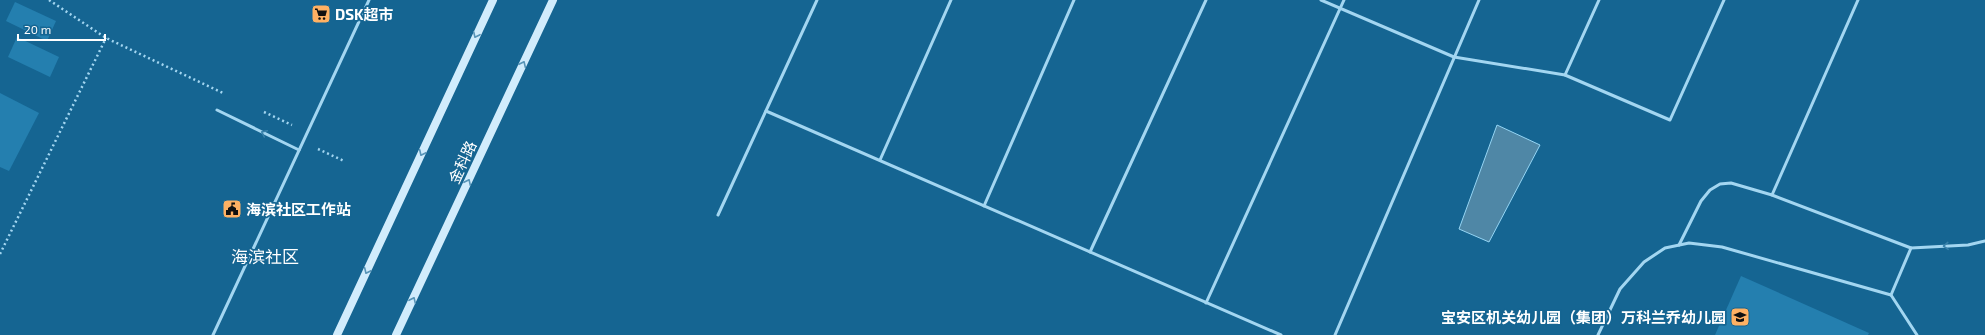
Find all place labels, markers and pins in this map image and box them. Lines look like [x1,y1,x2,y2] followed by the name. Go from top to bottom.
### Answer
[310,3,332,25] supermarket icon: DSK超市
[335,5,394,23] place label: DSK超市
[221,198,243,220] public building icon: 海滨社区工作站
[246,200,351,218] place label: 海滨社区工作站
[1729,306,1751,328] school or university icon: 宝安区机关幼儿园（集团）万科兰乔幼儿园
[1441,308,1726,326] place label: 宝安区机关幼儿园（集团）万科兰乔幼儿园

